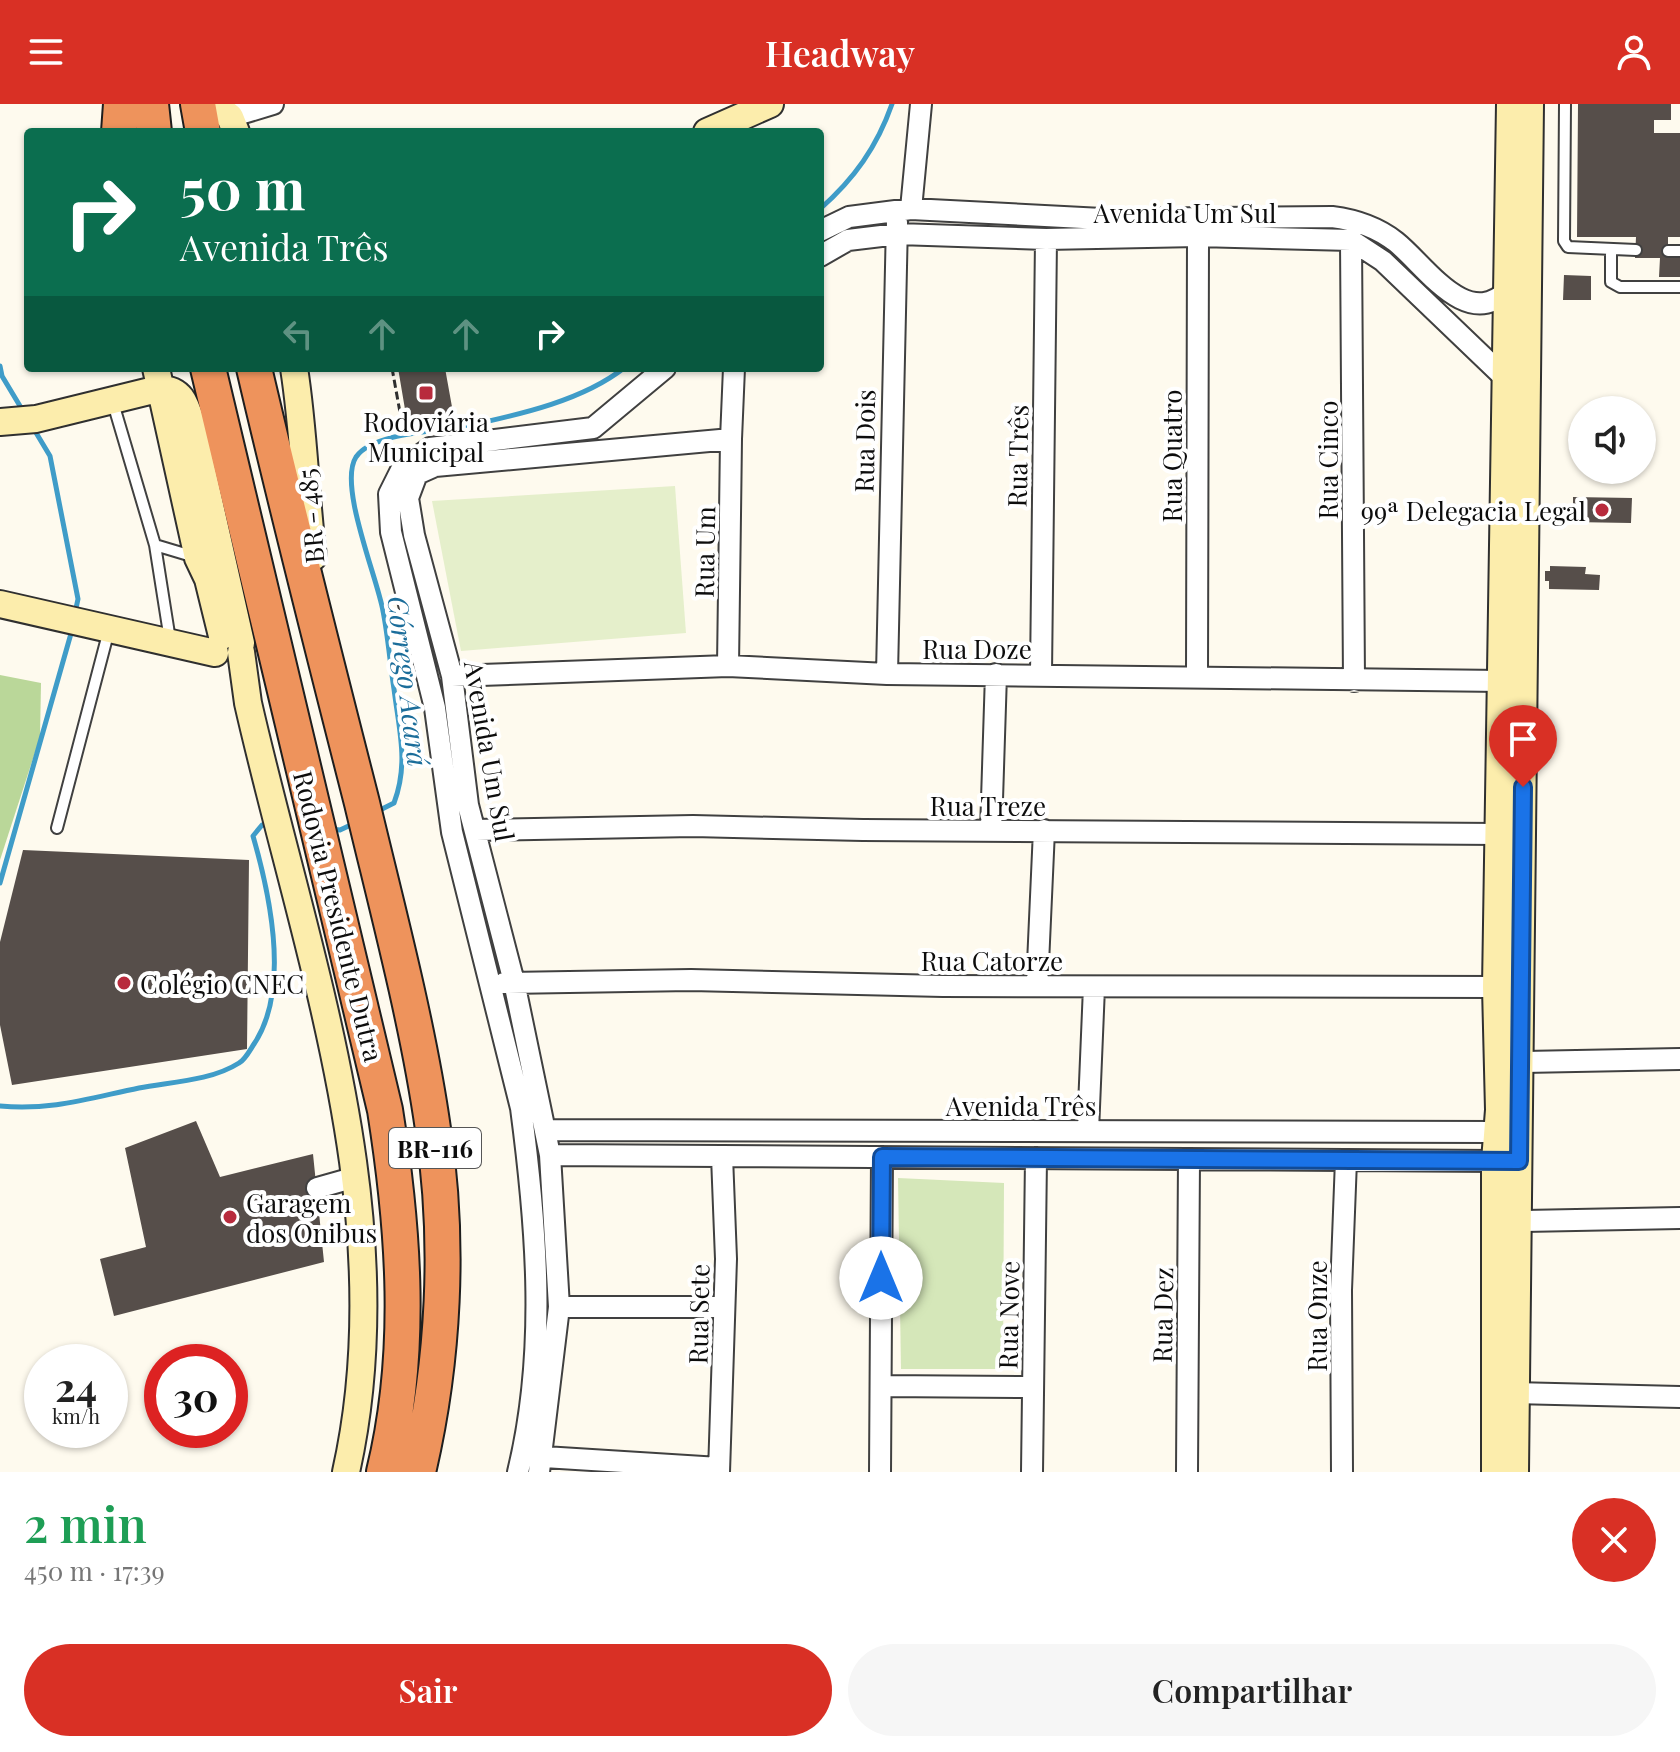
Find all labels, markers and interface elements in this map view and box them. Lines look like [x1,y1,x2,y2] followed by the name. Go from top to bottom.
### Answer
[765,28,915,76] text: Headway
[24,30,68,74] icon: menu
[1612,30,1656,74] icon: person
[180,150,306,225] text: 50 m
[48,160,152,264] icon: right
[1093,195,1276,230] street label: Avenida Um Sul
[180,222,389,270] text: Avenida Três
[276,312,320,356] icon: left
[360,312,404,356] icon: ahead
[444,312,488,356] icon: ahead
[528,312,572,356] icon: right
[417,384,435,402] marker: Rodoviária Municipal
[846,389,882,493] street label: Rua Dois
[1154,390,1189,522] street label: Rua Quatro
[1568,396,1656,484] map controls
[1568,396,1656,484] button: sound
[1310,401,1345,519] street label: Rua Cinco
[363,404,489,469] place label: Rodoviária Municipal
[999,404,1035,508] street label: Rua Três
[288,467,332,565] street label: BR - 485
[1361,493,1586,528] place label: 99ª Delegacia Legal
[1593,501,1611,519] marker: 99ª Delegacia Legal
[686,506,722,598] street label: Rua Um
[380,594,438,769] water label: Córrego Acará
[922,631,1032,666] street label: Rua Doze
[457,657,523,844] street label: Avenida Um Sul
[1489,705,1557,787] pin
[1501,717,1545,761] icon: arrive
[286,767,392,1065] street label: Rodovia Presidente Dutra
[930,788,1046,823] street label: Rua Treze
[921,943,1063,978] street label: Rua Catorze
[140,966,304,1001] place label: Colégio CNEC
[115,974,133,992] marker: Colégio CNEC
[945,1088,1096,1123] street label: Avenida Três
[389,1128,481,1168] road number: BR-116
[246,1185,377,1250] place label: Garagem dos Onibus
[221,1208,239,1226] marker: Garagem dos Onibus
[839,1236,923,1320] position arrow
[990,1260,1026,1370] street label: Rua Nove
[1299,1260,1334,1372] street label: Rua Onze
[680,1263,716,1365] street label: Rua Sete
[1144,1267,1180,1363] street label: Rua Dez
[144,1344,248,1448] speed limit sign: 30
[55,1359,97,1412] text: 24
[52,1402,100,1429] text: km/h
[24,1491,147,1555] text: 2 min
[1572,1498,1656,1582] button: close
[24,1553,165,1588] text: 450 m · 17:39
[24,1644,832,1736] button: Sair
[848,1644,1656,1736] button: Compartilhar

